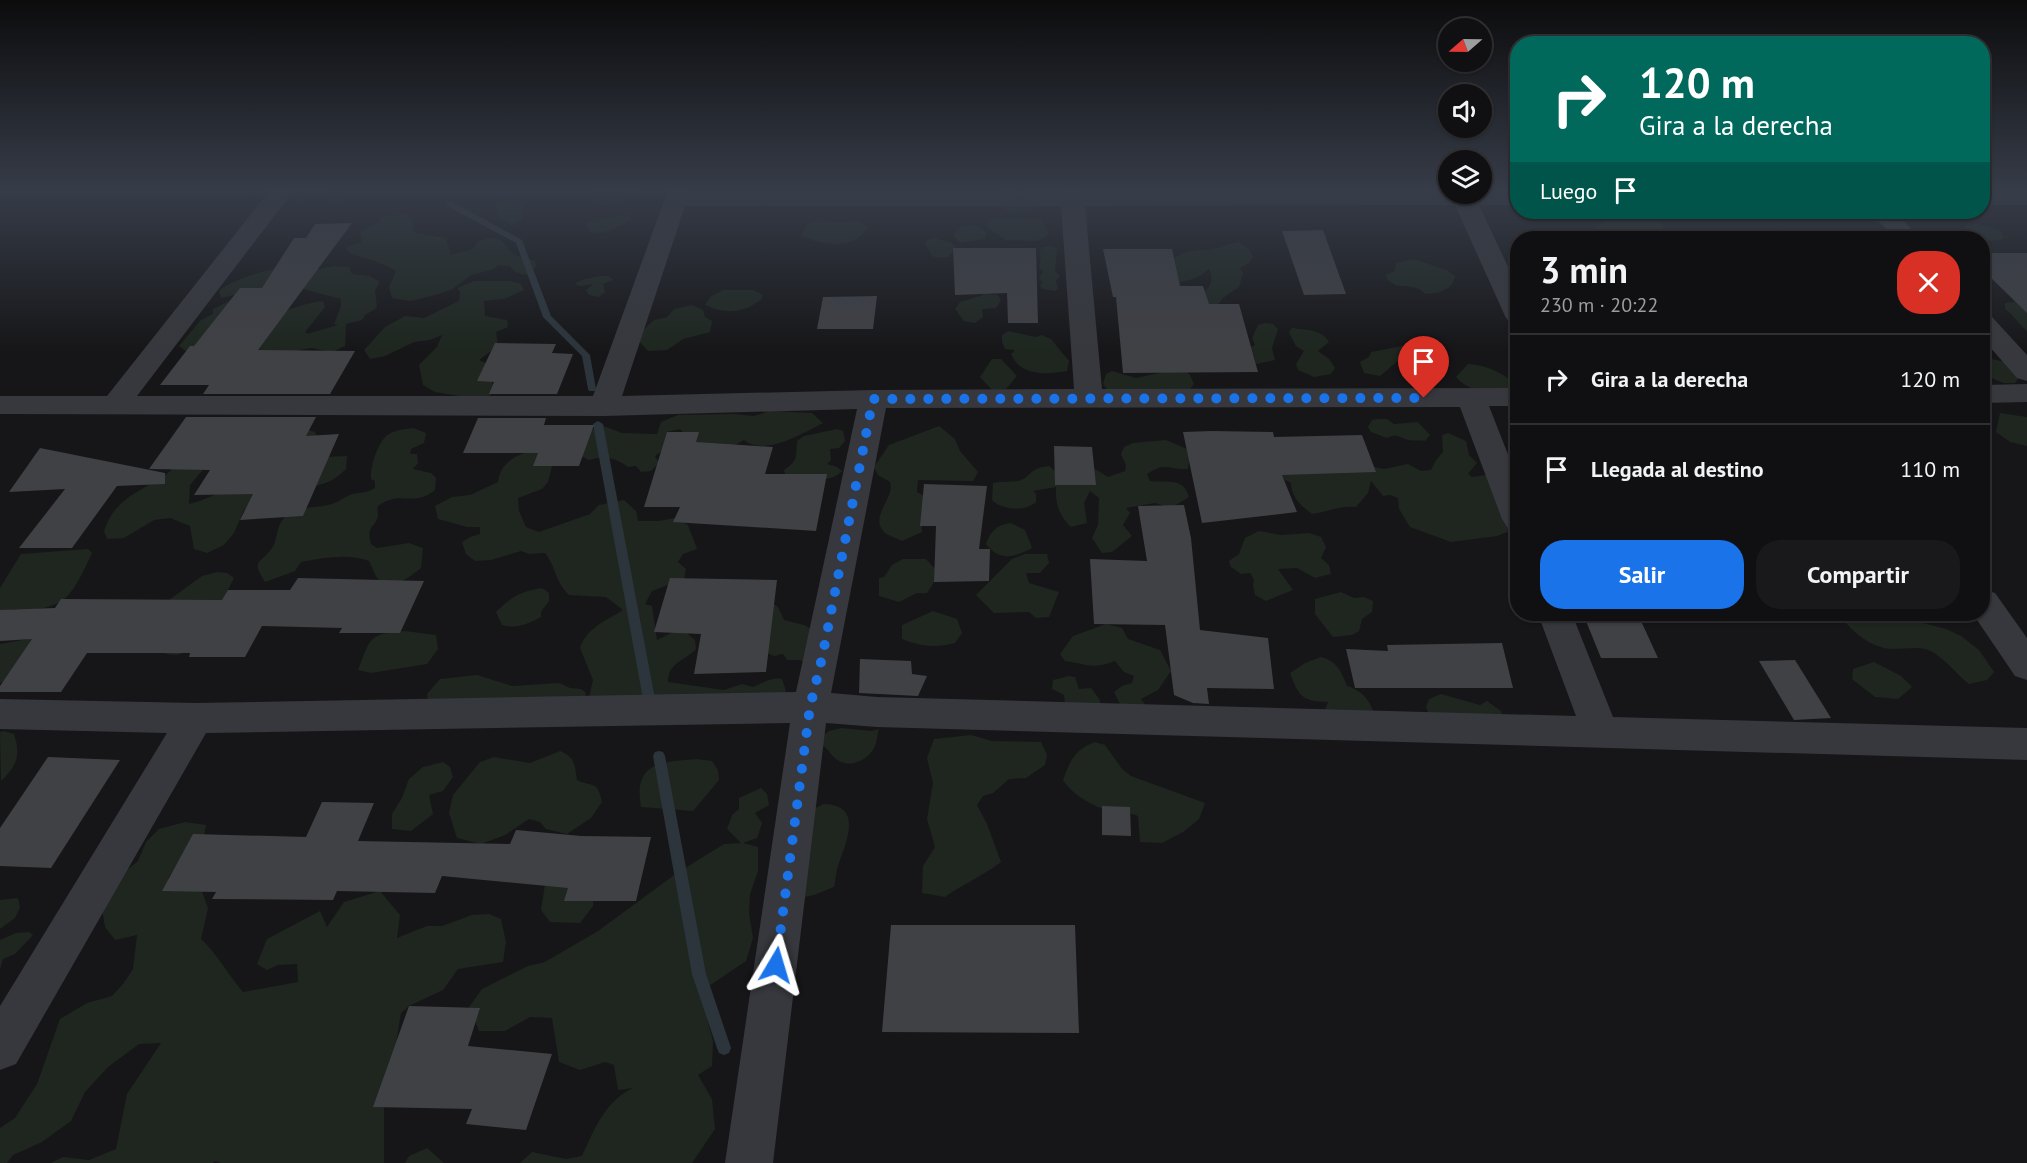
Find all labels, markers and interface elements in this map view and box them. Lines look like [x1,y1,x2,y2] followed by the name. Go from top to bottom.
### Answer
[1438,18,1492,72] north arrow
[1438,18,1492,204] map controls
[1639,55,1755,110] text: 120 m
[1540,60,1618,138] icon: right
[1438,84,1492,138] button: sound
[1639,108,1833,142] text: Gira a la derecha
[1438,150,1492,204] button: layers
[1609,174,1642,207] icon: arrive
[1540,177,1597,205] text: Luego
[1540,246,1628,293] text: 3 min
[1897,251,1960,314] button: close
[1540,292,1658,318] text: 230 m · 20:22
[1398,336,1449,398] pin
[1407,345,1440,378] icon: arrive
[1540,363,1573,396] icon: right
[1591,365,1748,393] text: Gira a la derecha
[1900,365,1960,393] text: 120 m
[1540,453,1573,486] icon: arrive
[1591,455,1764,483] text: Llegada al destino
[1900,455,1960,483] text: 110 m
[1540,540,1744,609] button: Salir
[1756,540,1960,609] button: Compartir
[744,933,808,997] position arrow

